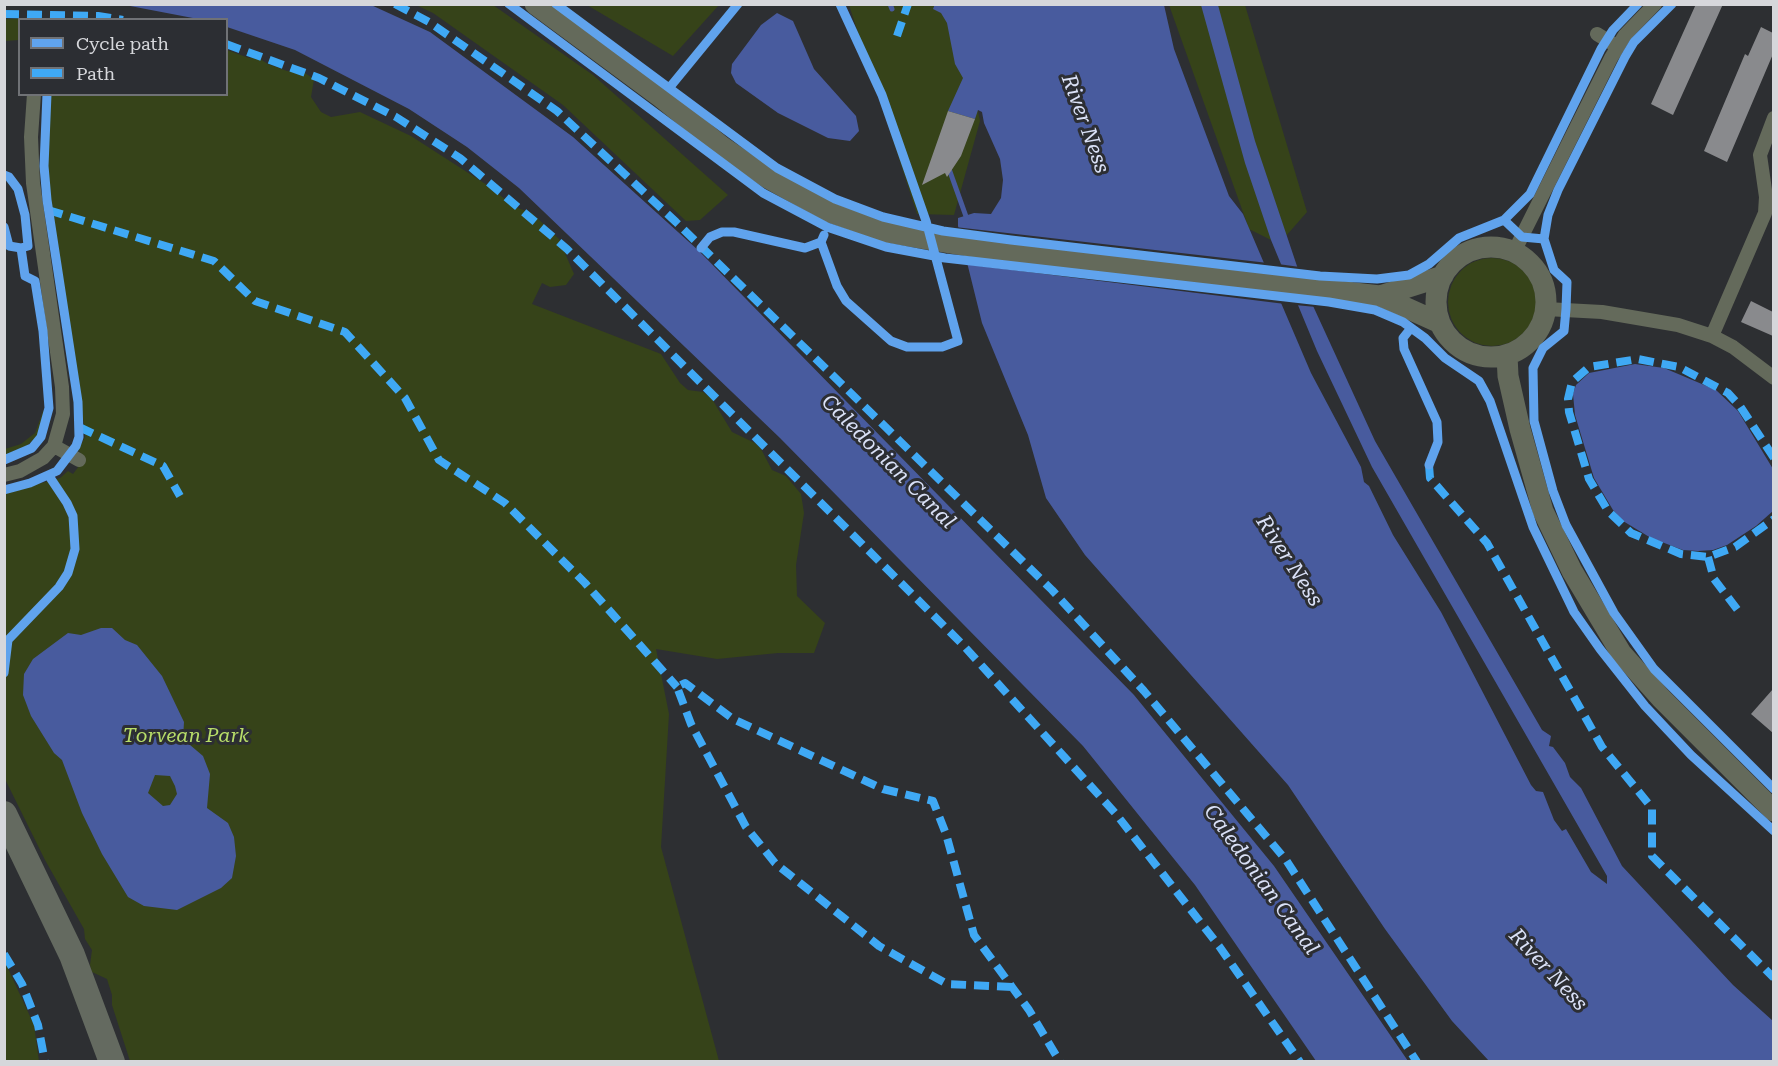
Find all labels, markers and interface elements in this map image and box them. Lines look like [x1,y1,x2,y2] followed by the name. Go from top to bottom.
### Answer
[18,18,228,96] legend
[76,33,169,54] text: Cycle path
[76,63,115,84] text: Path
[1056,71,1114,177] water label: River Ness
[816,390,960,534] water label: Caledonian Canal
[1250,511,1328,611] water label: River Ness
[123,724,249,748] park label: Torvean Park
[1198,800,1324,960] water label: Caledonian Canal
[1504,924,1592,1016] water label: River Ness

